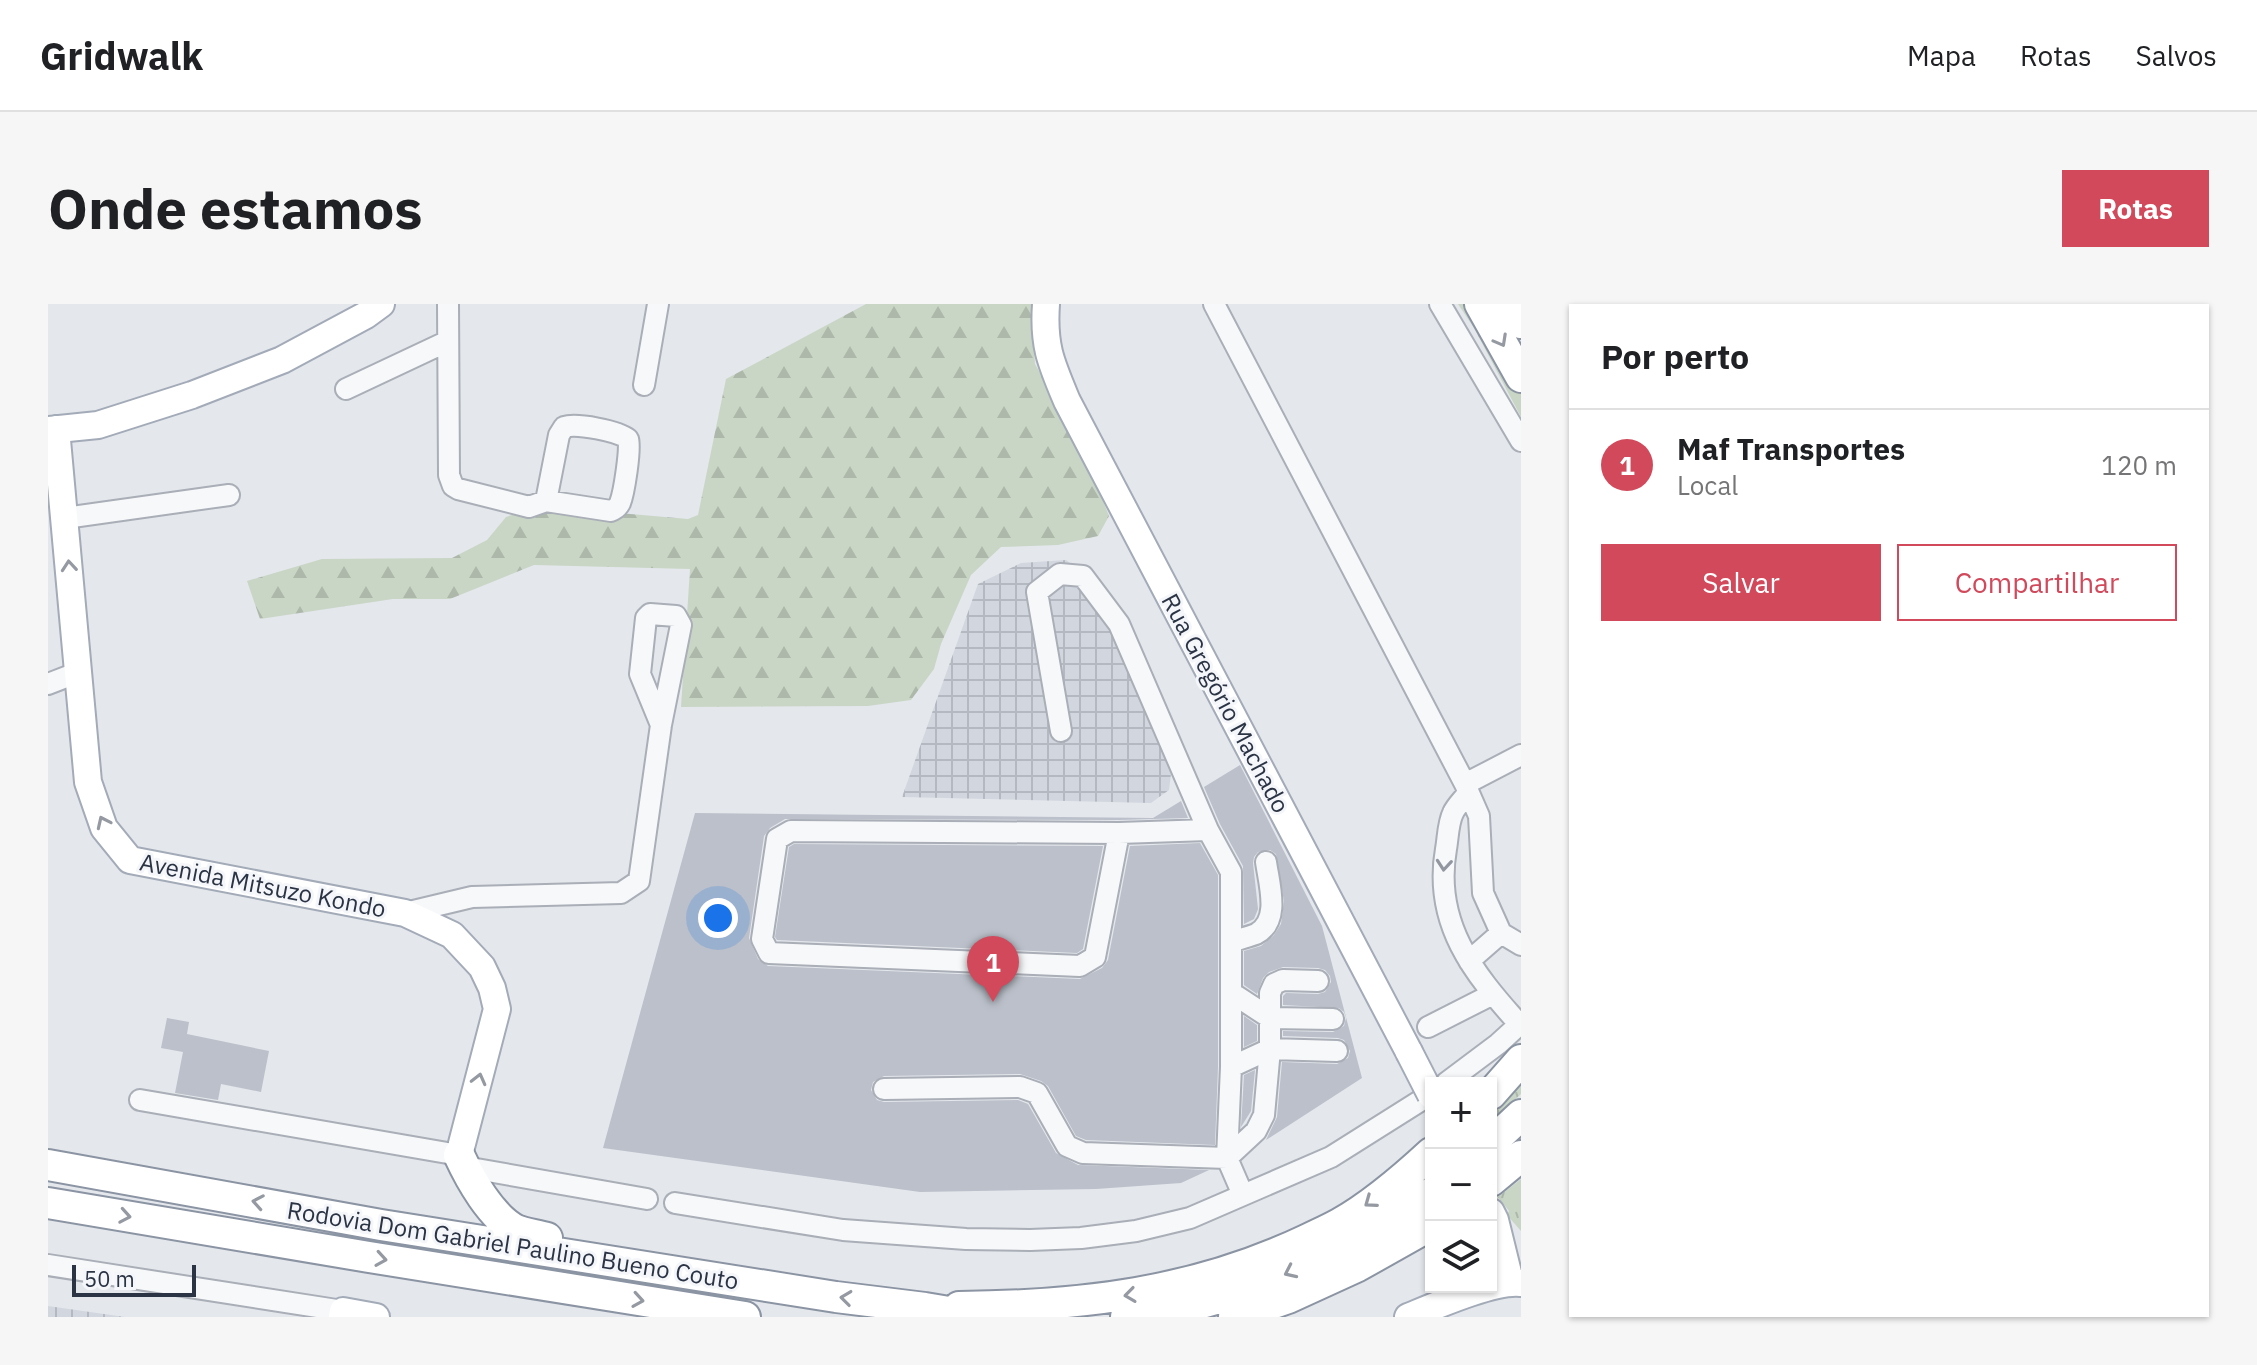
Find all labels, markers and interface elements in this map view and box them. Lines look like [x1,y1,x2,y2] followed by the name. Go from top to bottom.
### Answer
[40,31,203,80] text: Gridwalk
[1907,37,1976,74] text: Mapa
[2020,37,2092,74] text: Rotas
[2136,37,2217,74] text: Salvos
[2062,170,2209,247] button: Rotas
[48,172,423,244] text: Onde estamos
[1491,332,1506,347] one-way arrow
[1601,334,1749,378] text: Por perto
[1677,429,1905,468] text: Maf Transportes
[1619,448,1635,482] text: 1
[2101,448,2177,482] text: 120 m
[1677,468,1738,502] text: Local
[1601,544,1881,621] button: Salvar
[1897,544,2177,621] button: Compartilhar
[61,559,78,572] one-way arrow
[1155,588,1297,818] street label: Rua Gregório Machado
[97,816,113,831] one-way arrow
[137,845,389,925] street label: Avenida Mitsuzo Kondo
[1436,859,1453,872] one-way arrow
[698,898,738,938] your location
[967,936,1019,1002] pin: 1
[469,1073,486,1087] one-way arrow
[1425,1077,1497,1293] map controls
[1425,1077,1497,1149] button: +
[1425,1149,1497,1221] button: −
[1365,1192,1379,1206] one-way arrow
[285,1193,741,1297] street label: Rodovia Dom Gabriel Paulino Bueno Couto
[251,1195,265,1212] one-way arrow
[118,1206,132,1223] one-way arrow
[1425,1221,1497,1293] button: layers
[374,1250,388,1267] one-way arrow
[72,1261,196,1297] scale bar
[1284,1262,1298,1278] one-way arrow
[84,1264,135,1293] text: 50 m
[1123,1286,1136,1303] one-way arrow
[839,1290,853,1307] one-way arrow
[631,1291,645,1308] one-way arrow

